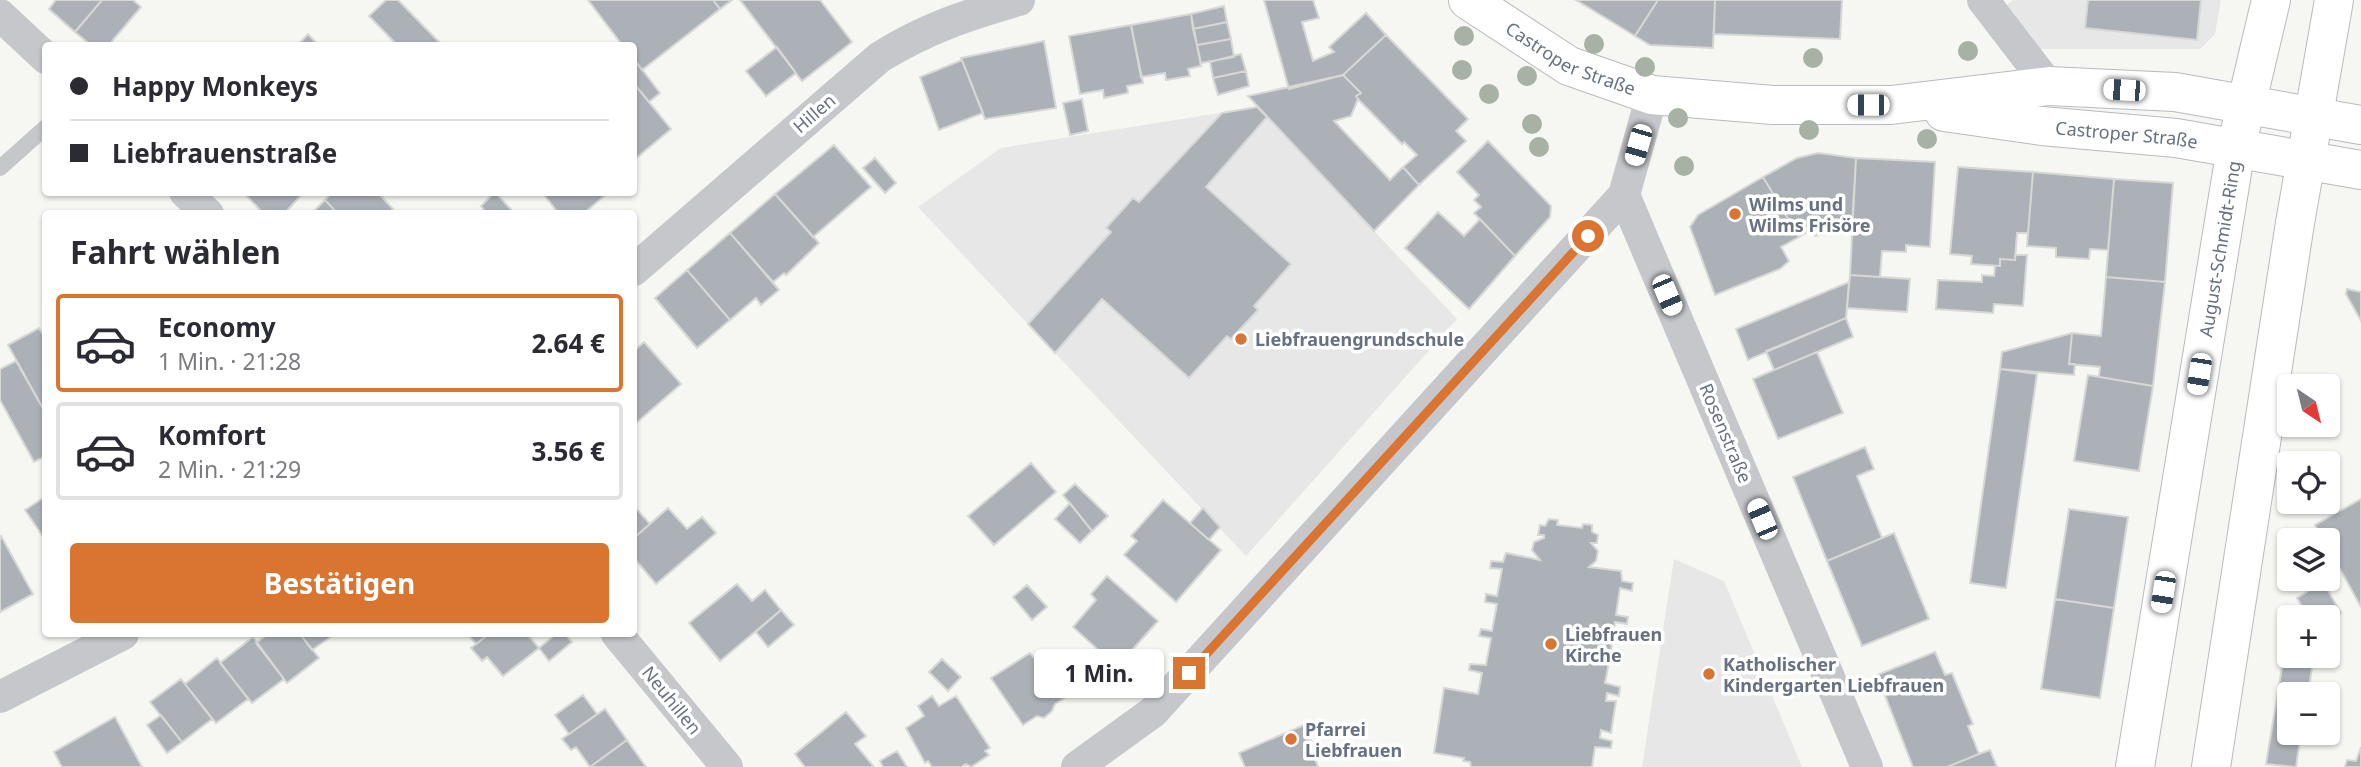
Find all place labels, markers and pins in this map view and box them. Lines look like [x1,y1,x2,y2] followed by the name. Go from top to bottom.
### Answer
[1749,192,1870,237] place label: Wilms und Wilms Frisöre
[1727,206,1743,222] marker: Wilms und Wilms Frisöre
[1255,327,1464,351] place label: Liebfrauengrundschule
[1233,331,1249,347] marker: Liebfrauengrundschule
[1565,622,1662,667] place label: Liebfrauen Kirche
[1543,636,1559,652] marker: Liebfrauen Kirche
[1723,652,1944,697] place label: Katholischer Kindergarten Liebfrauen
[1701,666,1717,682] marker: Katholischer Kindergarten Liebfrauen
[1305,717,1402,762] place label: Pfarrei Liebfrauen
[1283,731,1299,747] marker: Pfarrei Liebfrauen

